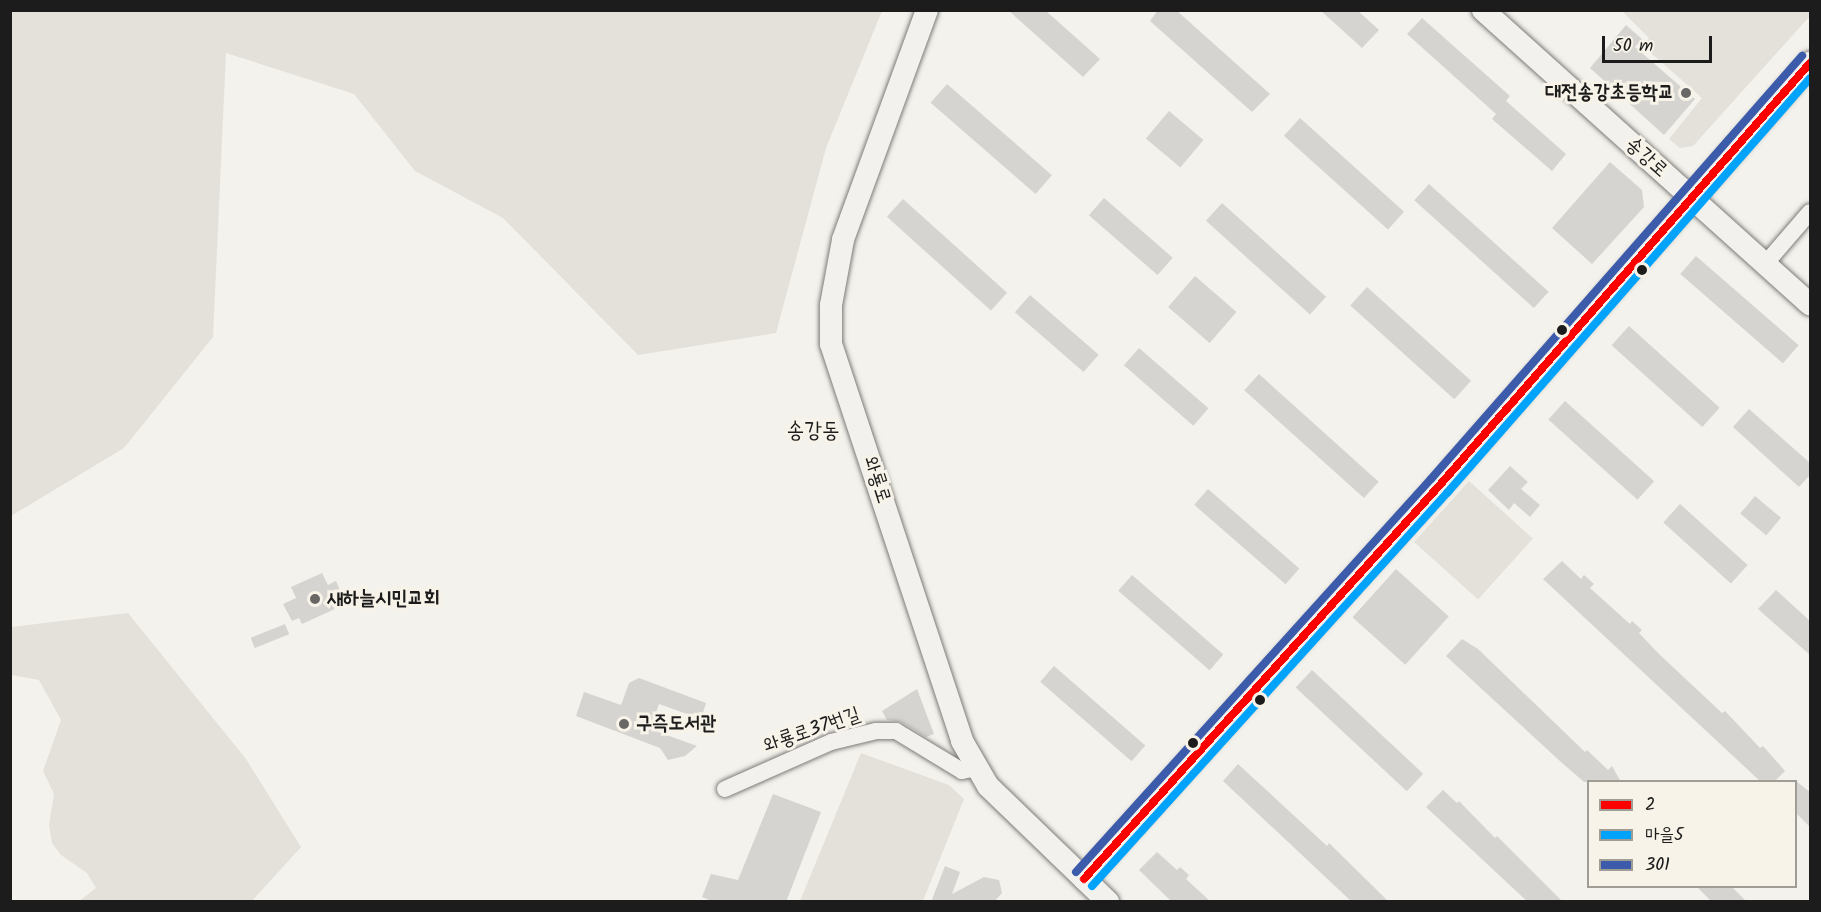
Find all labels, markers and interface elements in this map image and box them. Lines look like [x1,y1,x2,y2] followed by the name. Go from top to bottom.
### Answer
[1605,24,1714,62] scale bar
[1613,32,1653,61] text: 50 m
[1545,81,1674,105] place label: 대전송강초등학교
[1679,86,1693,100] marker: 대전송강초등학교
[1620,133,1672,183] street label: 송강로
[1636,264,1648,276] unlabelled marker
[1556,324,1568,336] unlabelled marker
[786,419,840,445] district label: 송강동
[857,453,895,507] street label: 와룡로
[327,587,440,611] place label: 새하늘시민교회
[308,592,322,606] marker: 새하늘시민교회
[1254,694,1266,706] unlabelled marker
[760,703,864,759] street label: 와룡로37번길
[636,712,716,736] place label: 구즉도서관
[617,717,631,731] marker: 구즉도서관
[1187,737,1199,749] unlabelled marker
[1587,780,1797,888] legend
[1645,791,1655,820] text: 2
[1645,821,1684,850] text: 마을5
[1645,851,1670,880] text: 301

